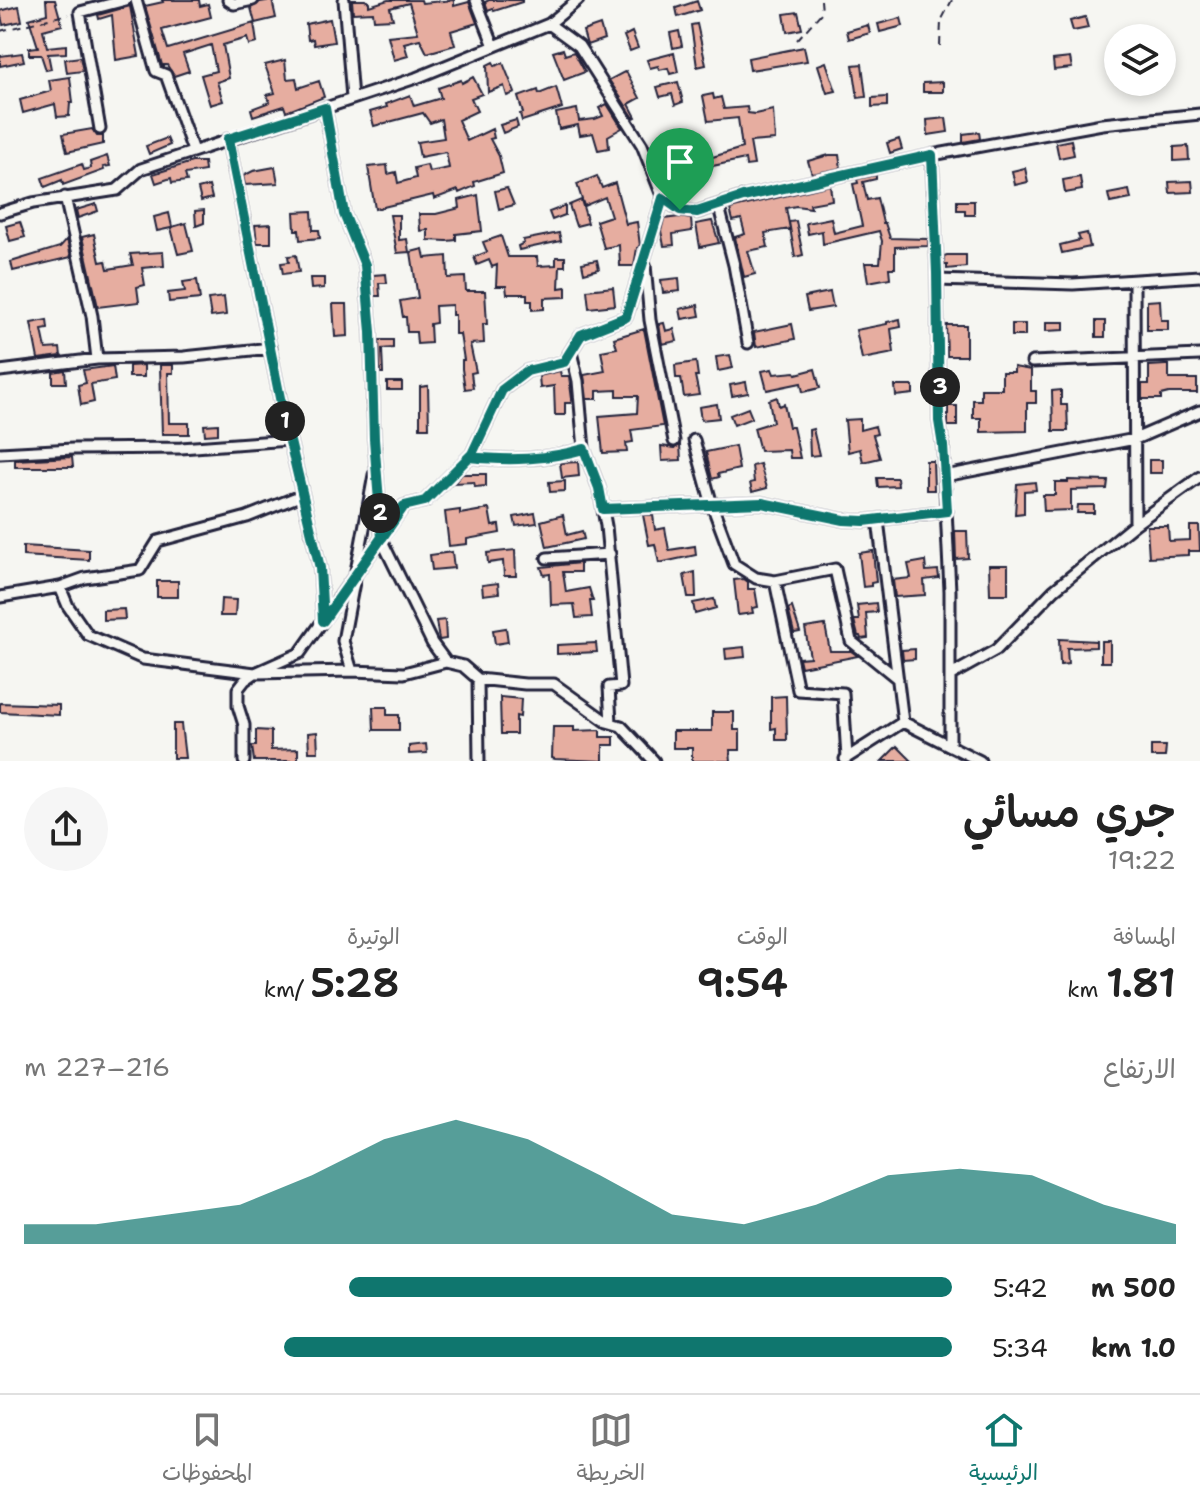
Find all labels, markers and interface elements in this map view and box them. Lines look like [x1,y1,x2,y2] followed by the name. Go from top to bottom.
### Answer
[1104,24,1176,96] map controls
[1104,24,1176,96] button: layers
[646,128,714,210] pin
[658,140,702,184] icon: arrive
[920,367,960,407] pin: 3
[932,372,948,401] text: 3
[265,401,305,441] pin: 1
[280,406,290,435] text: 1
[360,493,400,533] pin: 2
[372,498,388,527] text: 2
[963,782,1176,841] text: جري مسائي
[24,787,108,871] button: share
[1108,842,1176,877] text: 19:22
[347,922,400,951] text: الوتيرة
[737,922,788,951] text: الوقت
[1113,922,1176,951] text: المسافة
[310,956,400,1010] text: 5:28
[696,956,788,1010] text: 9:54
[1106,956,1176,1010] text: 1.81
[264,975,310,1004] text: /km
[1067,975,1106,1004] text: km
[24,1049,170,1084] text: 216–227 m
[1103,1051,1176,1086] text: الارتفاع
[993,1270,1048,1305] text: 5:42
[1091,1270,1176,1305] text: 500 m
[992,1330,1048,1365] text: 5:34
[1091,1330,1176,1365] text: 1.0 km
[162,1408,253,1492] tab: المحفوظات
[576,1408,645,1492] tab: الخريطة
[969,1408,1038,1492] tab: الرئيسية

